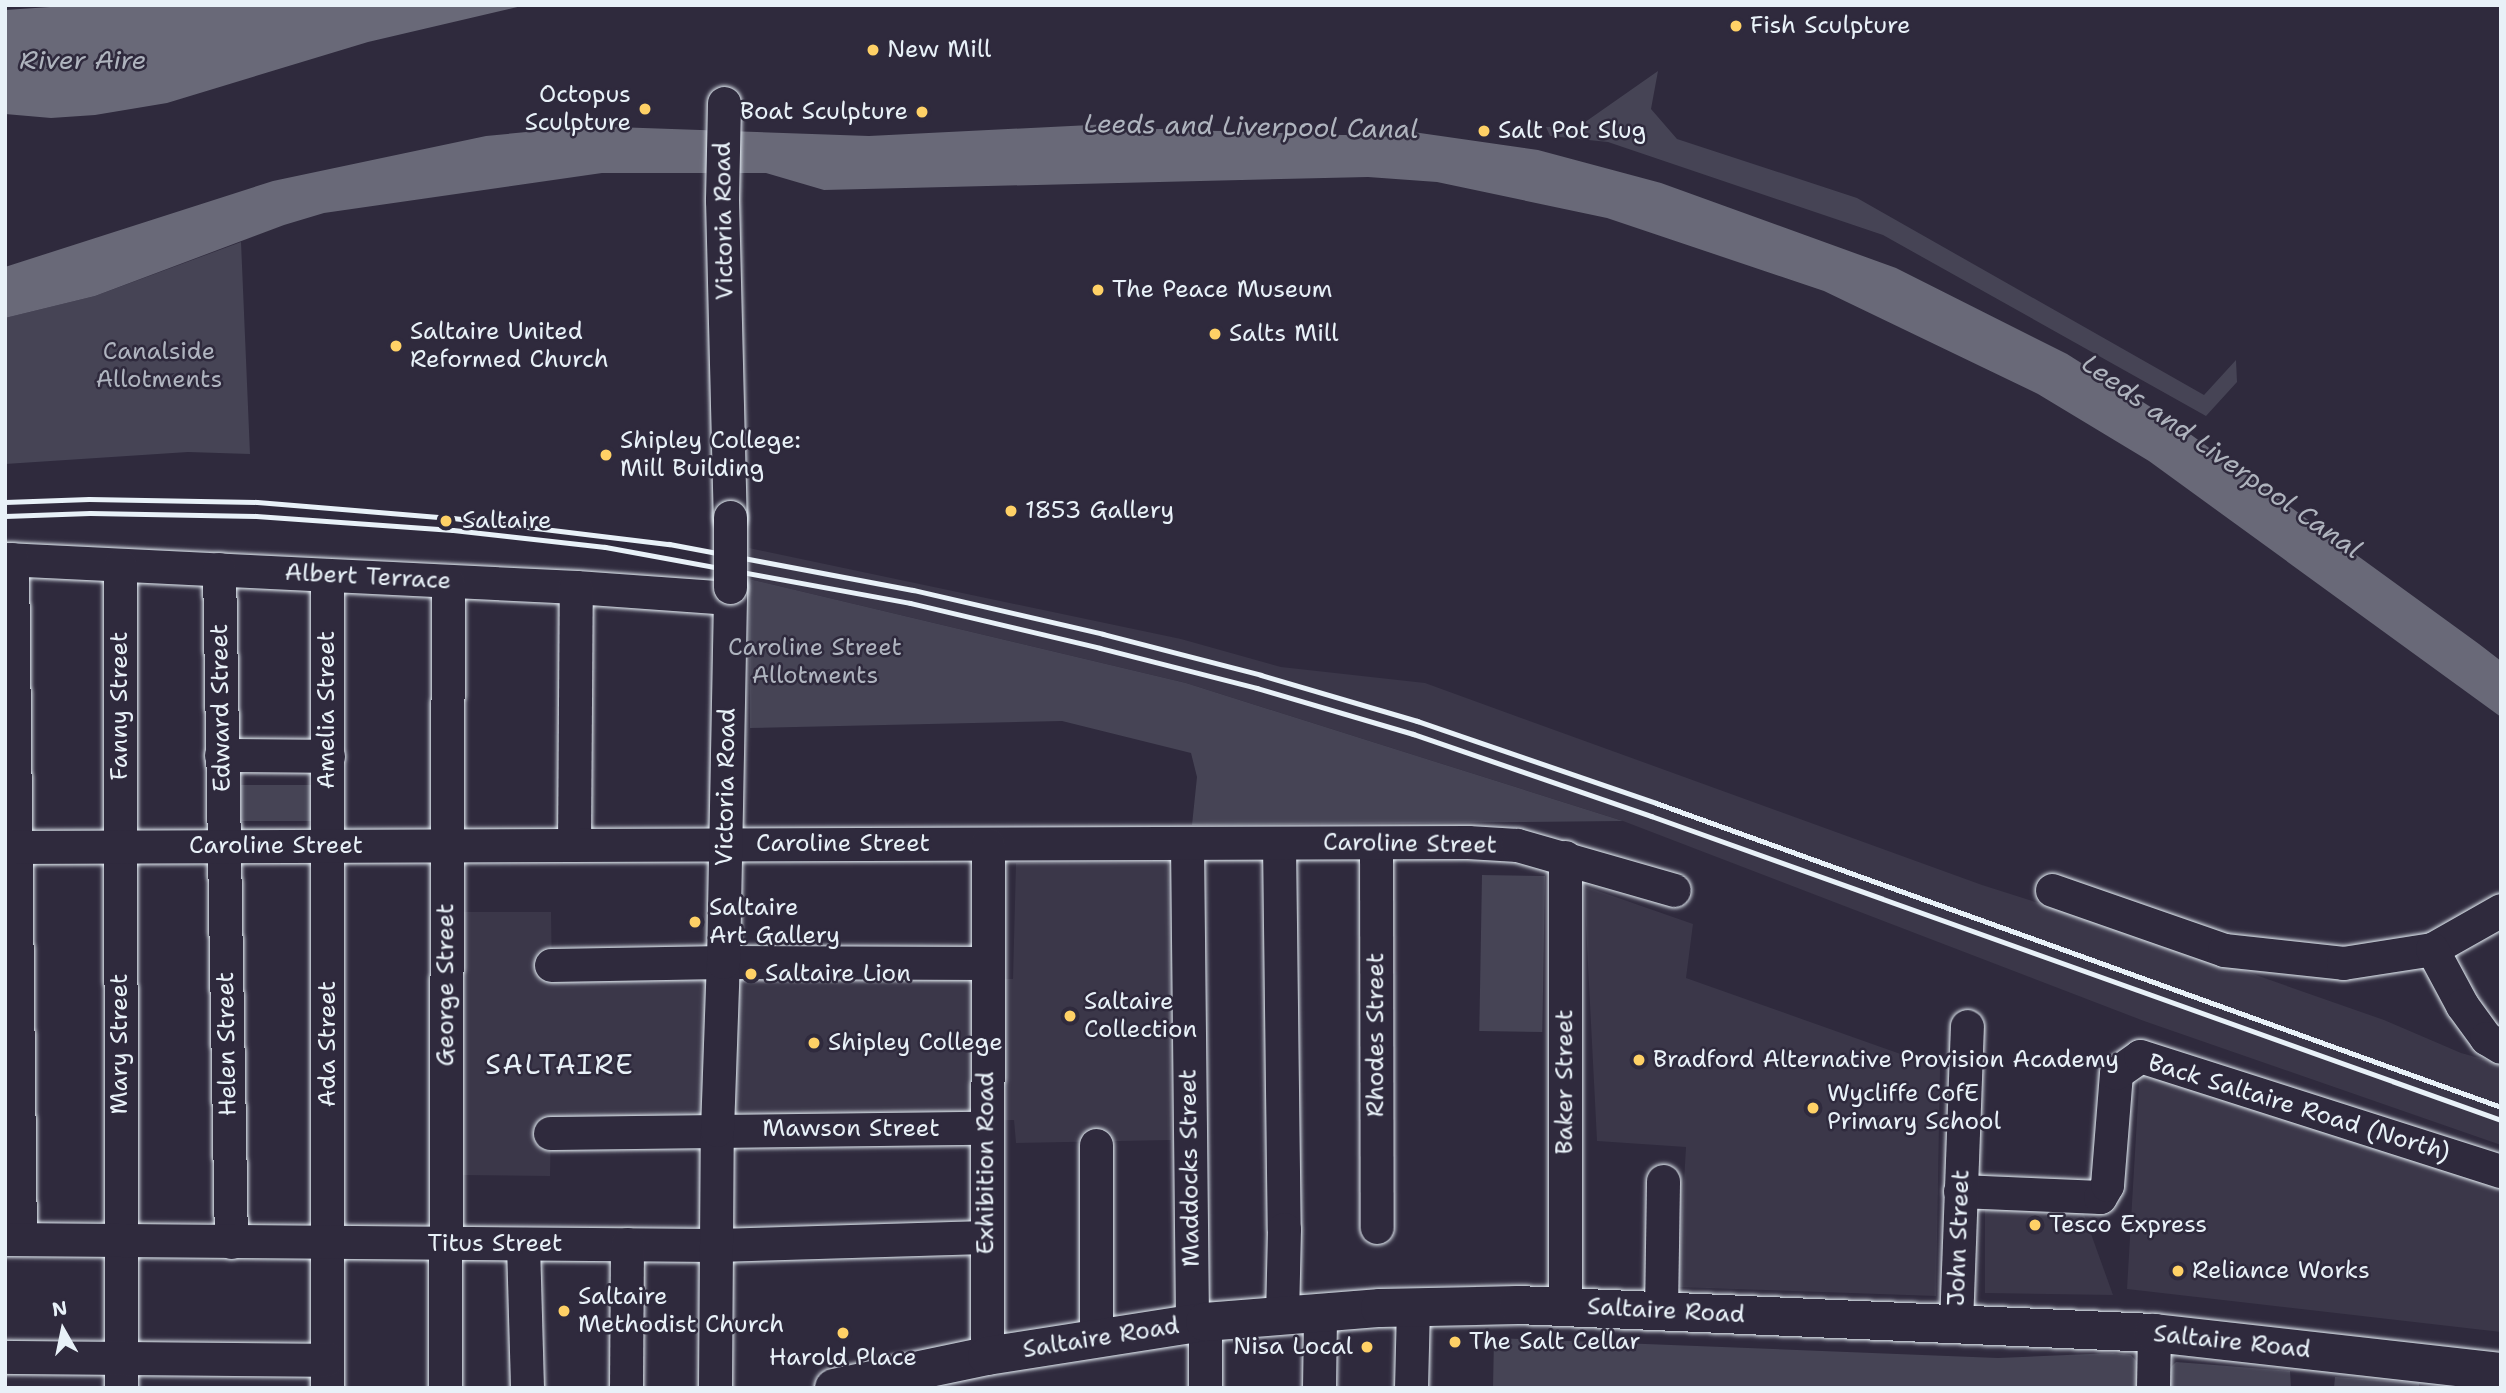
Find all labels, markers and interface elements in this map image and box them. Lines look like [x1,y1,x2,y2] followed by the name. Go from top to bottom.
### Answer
[1750,12,1911,40] place label: Fish Sculpture
[1728,18,1744,34] marker: Fish Sculpture
[887,36,991,64] place label: New Mill
[865,42,881,58] marker: New Mill
[20,44,146,76] water label: River Aire
[525,81,631,137] place label: Octopus Sculpture
[740,98,908,126] place label: Boat Sculpture
[637,101,653,117] marker: Octopus Sculpture
[914,104,930,120] marker: Boat Sculpture
[1083,107,1419,145] water label: Leeds and Liverpool Canal
[1498,117,1646,145] place label: Salt Pot Slug
[1476,123,1492,139] marker: Salt Pot Slug
[708,142,740,300] street label: Victoria Road
[1112,276,1333,304] place label: The Peace Museum
[1090,282,1106,298] marker: The Peace Museum
[410,318,609,374] place label: Saltaire United Reformed Church
[1229,320,1338,348] place label: Salts Mill
[1207,326,1223,342] marker: Salts Mill
[96,338,222,394] park label: Canalside Allotments
[388,338,404,354] marker: Saltaire United Reformed Church
[2076,347,2368,565] water label: Leeds and Liverpool Canal
[620,427,801,483] place label: Shipley College: Mill Building
[598,447,614,463] marker: Shipley College: Mill Building
[1025,497,1174,525] place label: 1853 Gallery
[1003,503,1019,519] marker: 1853 Gallery
[462,507,551,535] place label: Saltaire
[436,511,456,531] marker: Saltaire
[284,558,452,596] street label: Albert Terrace
[205,624,237,792] street label: Edward Street
[313,631,341,789] street label: Amelia Street
[106,632,134,780] street label: Fanny Street
[728,634,902,690] park label: Caroline Street Allotments
[710,708,742,866] street label: Victoria Road
[1323,828,1497,860] street label: Caroline Street
[756,830,930,858] street label: Caroline Street
[189,832,363,860] street label: Caroline Street
[709,894,840,950] place label: Saltaire Art Gallery
[432,904,460,1066] street label: George Street
[687,914,703,930] marker: Saltaire Art Gallery
[1362,953,1390,1117] street label: Rhodes Street
[765,960,911,988] place label: Saltaire Lion
[743,966,759,982] marker: Saltaire Lion
[211,972,243,1116] street label: Helen Street
[106,974,134,1114] street label: Mary Street
[314,981,342,1107] street label: Ada Street
[1084,988,1197,1044] place label: Saltaire Collection
[1062,1008,1078,1024] marker: Saltaire Collection
[1551,1010,1579,1154] street label: Baker Street
[828,1029,1003,1057] place label: Shipley College
[806,1035,822,1051] marker: Shipley College
[1653,1046,2119,1074] place label: Bradford Alternative Provision Academy
[486,1047,634,1081] district label: SALTAIRE
[2145,1048,2453,1168] street label: Back Saltaire Road (North)
[1631,1052,1647,1068] marker: Bradford Alternative Provision Academy
[1174,1069,1206,1267] street label: Maddocks Street
[972,1072,1000,1254] street label: Exhibition Road
[1827,1080,2001,1136] place label: Wycliffe CofE Primary School
[1805,1100,1821,1116] marker: Wycliffe CofE Primary School
[762,1115,940,1143] street label: Mawson Street
[1942,1169,1976,1307] street label: John Street
[2049,1211,2207,1239] place label: Tesco Express
[2027,1217,2043,1233] marker: Tesco Express
[427,1230,563,1258] street label: Titus Street
[2192,1257,2370,1285] place label: Reliance Works
[2170,1263,2186,1279] marker: Reliance Works
[578,1283,784,1339] place label: Saltaire Methodist Church
[1586,1292,1746,1330] street label: Saltaire Road
[28,1295,98,1365] north arrow
[50,1295,69,1322] text: N
[556,1303,572,1319] marker: Saltaire Methodist Church
[1021,1311,1181,1365] street label: Saltaire Road
[2152,1319,2312,1365] street label: Saltaire Road
[835,1325,851,1341] marker: Harold Place
[1469,1328,1641,1356] place label: The Salt Cellar
[1233,1333,1353,1361] place label: Nisa Local
[1447,1334,1463,1350] marker: The Salt Cellar
[1359,1339,1375,1355] marker: Nisa Local
[769,1344,917,1372] place label: Harold Place

